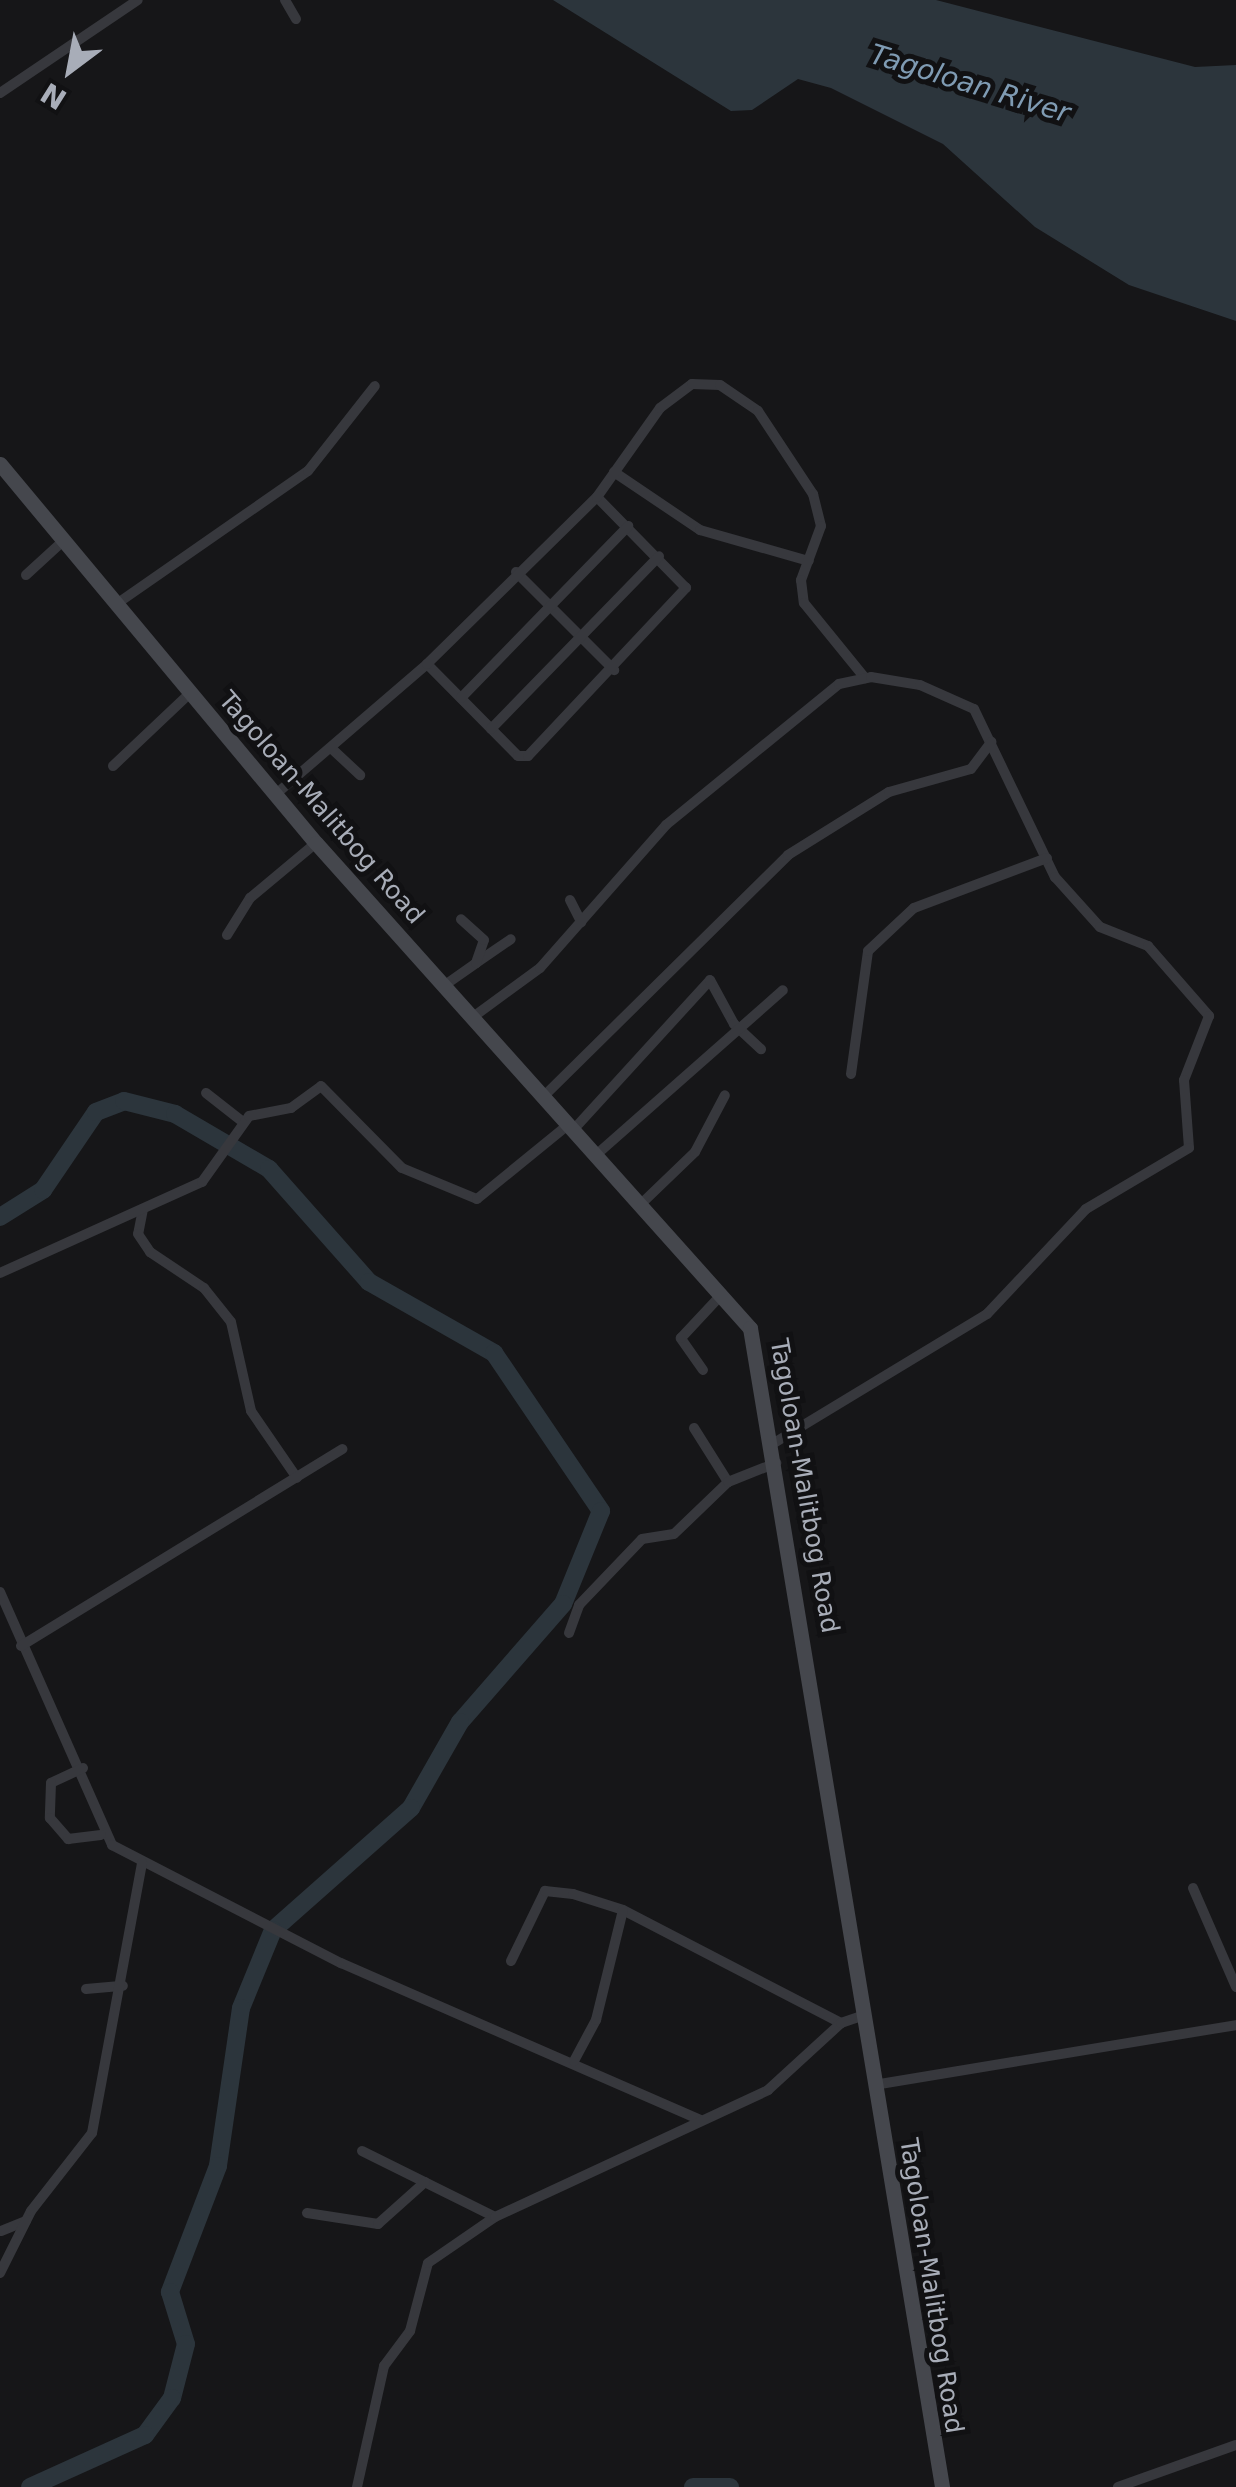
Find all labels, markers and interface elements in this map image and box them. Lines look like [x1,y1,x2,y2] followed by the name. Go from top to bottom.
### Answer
[20,20,120,120] north arrow
[866,38,1074,130] water label: Tagoloan River
[35,76,73,116] text: N
[212,686,430,930] street label: Tagoloan-Malitbog Road
[763,1336,845,1636] street label: Tagoloan-Malitbog Road
[893,2136,969,2436] street label: Tagoloan-Malitbog Road

